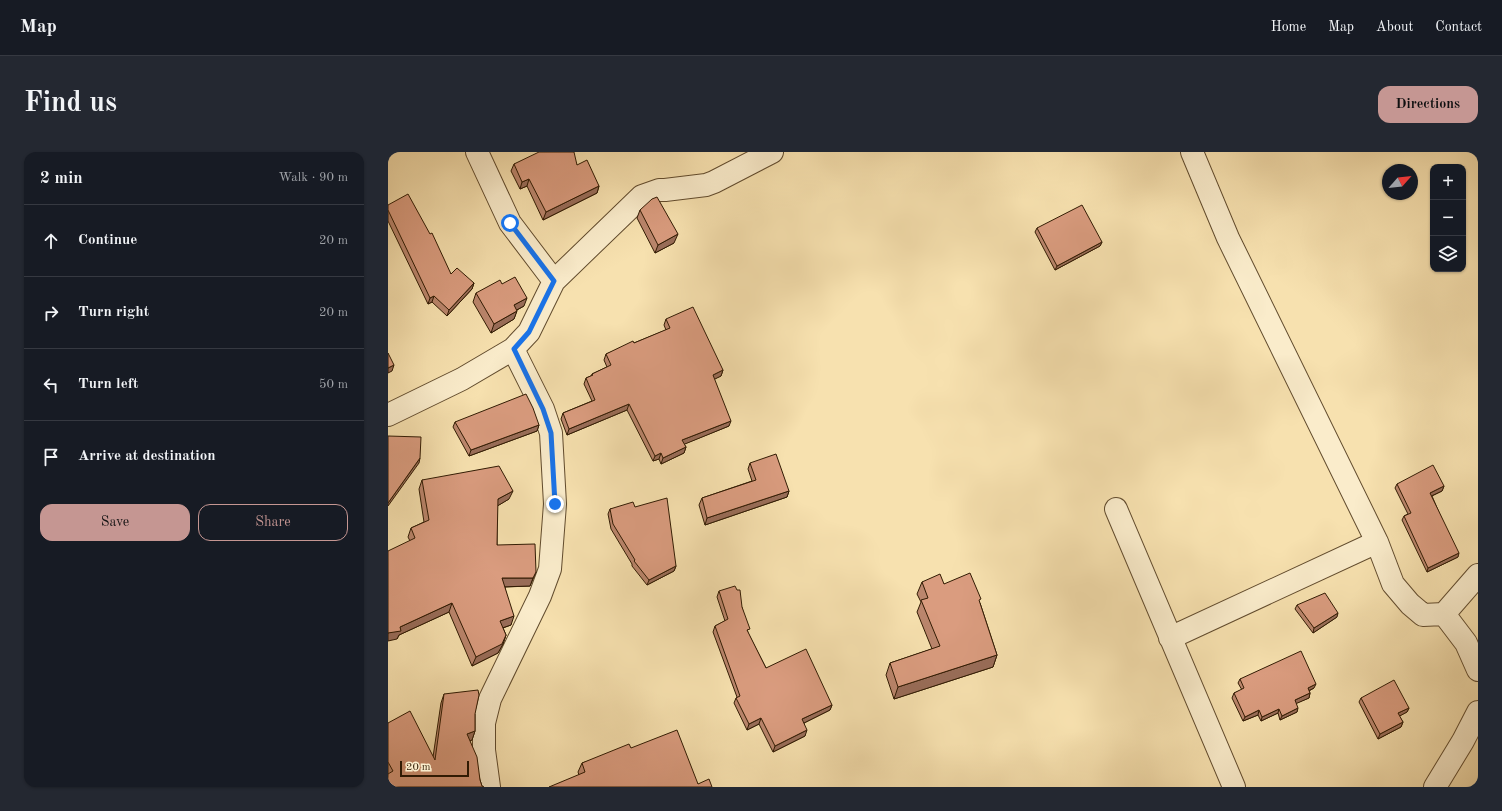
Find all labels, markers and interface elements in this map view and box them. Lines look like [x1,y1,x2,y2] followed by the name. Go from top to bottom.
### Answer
[20,18,57,37] text: Map
[1271,20,1306,34] text: Home
[1328,20,1354,34] text: Map
[1376,20,1413,34] text: About
[1435,20,1482,34] text: Contact
[1378,86,1478,123] button: Directions
[24,90,117,118] text: Find us
[1382,164,1418,200] north arrow
[1430,164,1466,272] map controls
[1430,164,1466,200] button: +
[40,170,83,187] text: 2 min
[279,171,348,184] text: Walk · 90 m
[1430,200,1466,236] button: −
[501,214,519,232] route start
[40,230,62,252] icon: ahead
[78,233,137,248] text: Continue
[319,234,348,247] text: 20 m
[1430,236,1466,272] button: layers
[40,302,62,324] icon: right
[78,305,149,320] text: Turn right
[319,306,348,319] text: 20 m
[40,374,62,396] icon: left
[78,377,138,392] text: Turn left
[319,378,348,391] text: 50 m
[40,446,62,468] icon: arrive
[78,449,216,464] text: Arrive at destination
[546,495,564,513] route end
[40,504,190,541] button: Save
[198,504,348,541] button: Share
[400,759,469,778] scale bar
[406,762,431,773] text: 20 m

